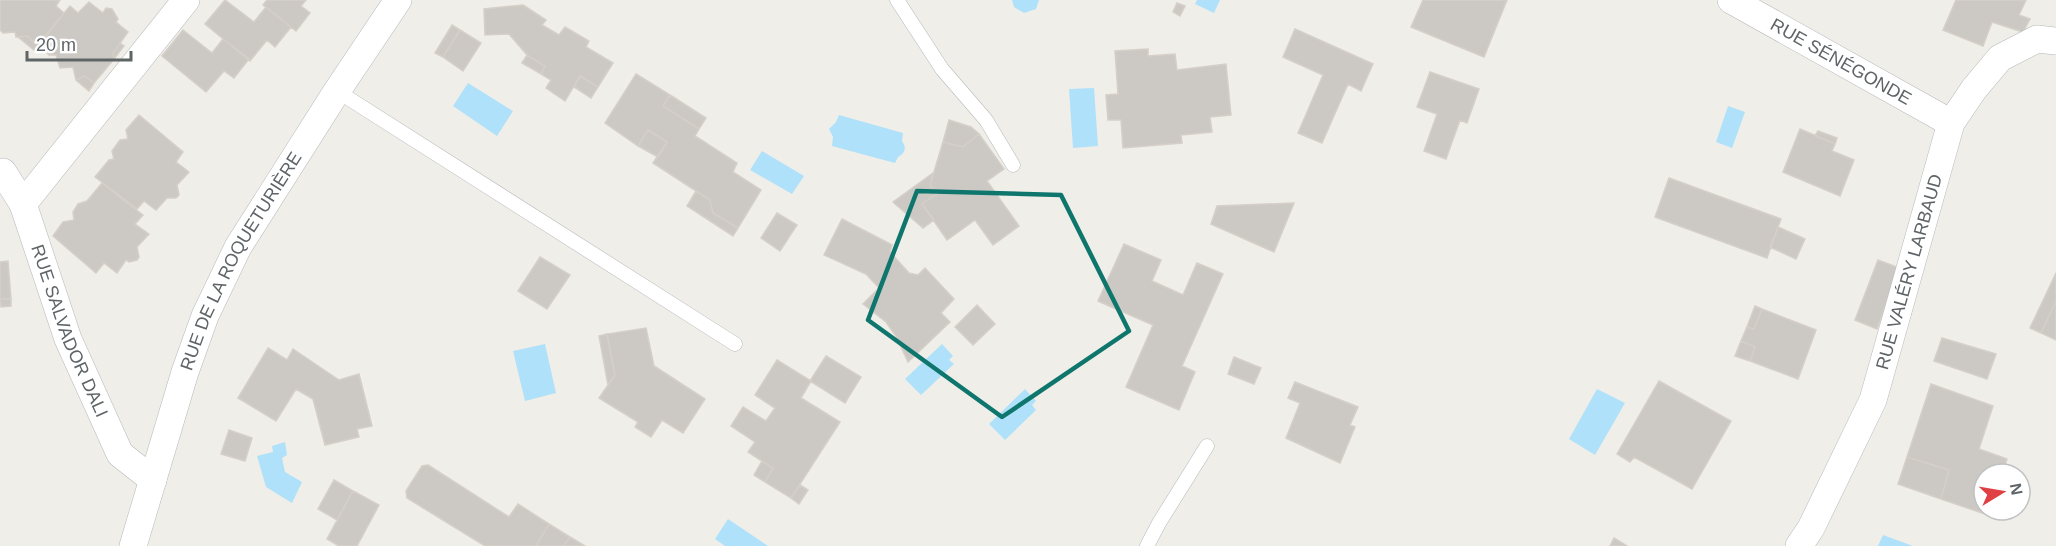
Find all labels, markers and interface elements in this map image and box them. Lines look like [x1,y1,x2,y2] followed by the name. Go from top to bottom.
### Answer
[1767,14,1915,109] street label: RUE SÉNÉGONDE
[27,24,130,62] scale bar
[36,35,76,55] text: 20 m
[176,148,306,373] street label: RUE DE LA ROQUETURIÈRE
[1872,172,1946,372] street label: RUE VALÉRY LARBAUD
[27,242,112,420] street label: RUE SALVADOR DALI
[1972,462,2032,522] north arrow
[2007,482,2026,497] text: N

